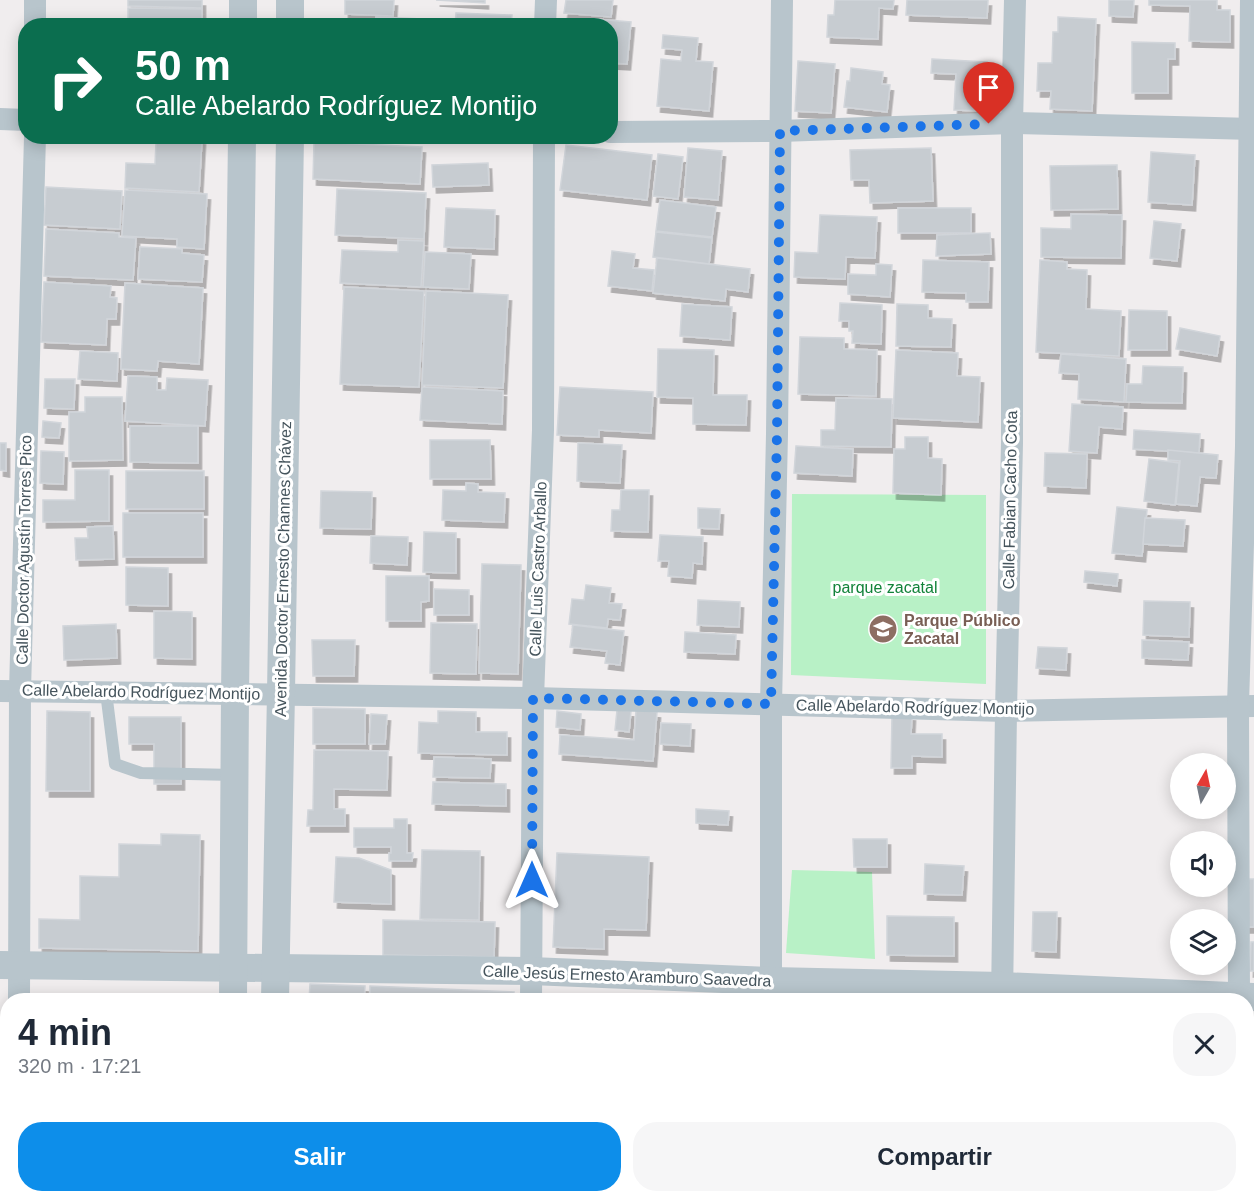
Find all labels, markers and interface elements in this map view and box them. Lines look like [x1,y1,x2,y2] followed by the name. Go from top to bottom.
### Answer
[36,42,114,120] icon: right
[135,42,231,89] text: 50 m
[963,62,1014,124] pin
[972,71,1005,104] icon: arrive
[135,91,537,121] text: Calle Abelardo Rodríguez Montijo
[1000,410,1020,590] street label: Calle Fabian Cacho Cota
[272,421,294,717] street label: Avenida Doctor Ernesto Channes Chávez
[13,435,35,665] street label: Calle Doctor Agustín Torres Pico
[526,481,550,657] street label: Calle Luis Castro Arballo
[833,579,937,596] park label: parque zacatal
[904,612,1021,647] place label: Parque Público Zacatal
[867,613,899,645] school or university icon: Parque Público Zacatal
[22,681,260,703] street label: Calle Abelardo Rodríguez Montijo
[796,696,1034,718] street label: Calle Abelardo Rodríguez Montijo
[1170,753,1236,819] north arrow
[1170,753,1236,975] map controls
[1170,831,1236,897] button: sound
[500,848,564,912] position arrow
[1170,909,1236,975] button: layers
[482,962,772,990] street label: Calle Jesús Ernesto Aramburo Saavedra
[18,1012,112,1053] text: 4 min
[1173,1013,1236,1076] button: close
[18,1055,141,1077] text: 320 m · 17:21
[18,1122,621,1191] button: Salir
[633,1122,1236,1191] button: Compartir

